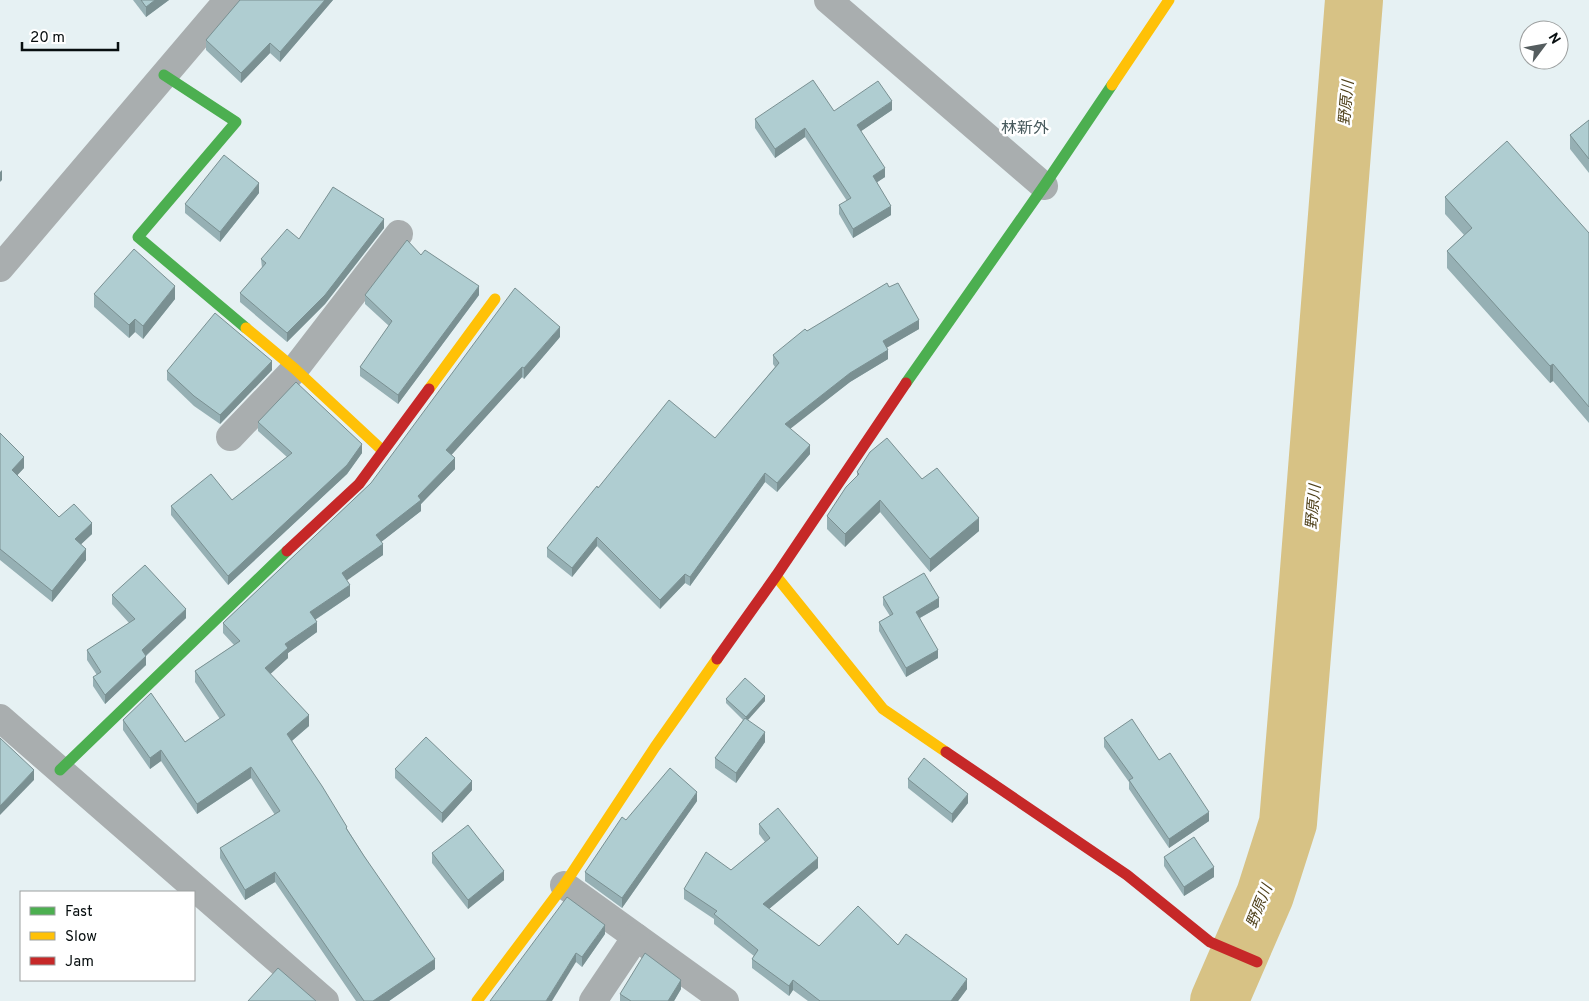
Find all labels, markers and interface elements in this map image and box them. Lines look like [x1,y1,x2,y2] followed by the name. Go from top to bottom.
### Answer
[22,20,119,52] scale bar
[1519,20,1569,70] north arrow
[30,29,65,48] text: 20 m
[1544,30,1564,48] text: N
[1336,78,1359,126] water label: 野原川
[1001,119,1049,139] district label: 林新外
[1303,482,1326,530] water label: 野原川
[1243,880,1278,931] water label: 野原川
[20,891,195,981] legend
[65,903,93,922] text: Fast
[65,928,97,947] text: Slow
[65,953,94,972] text: Jam

